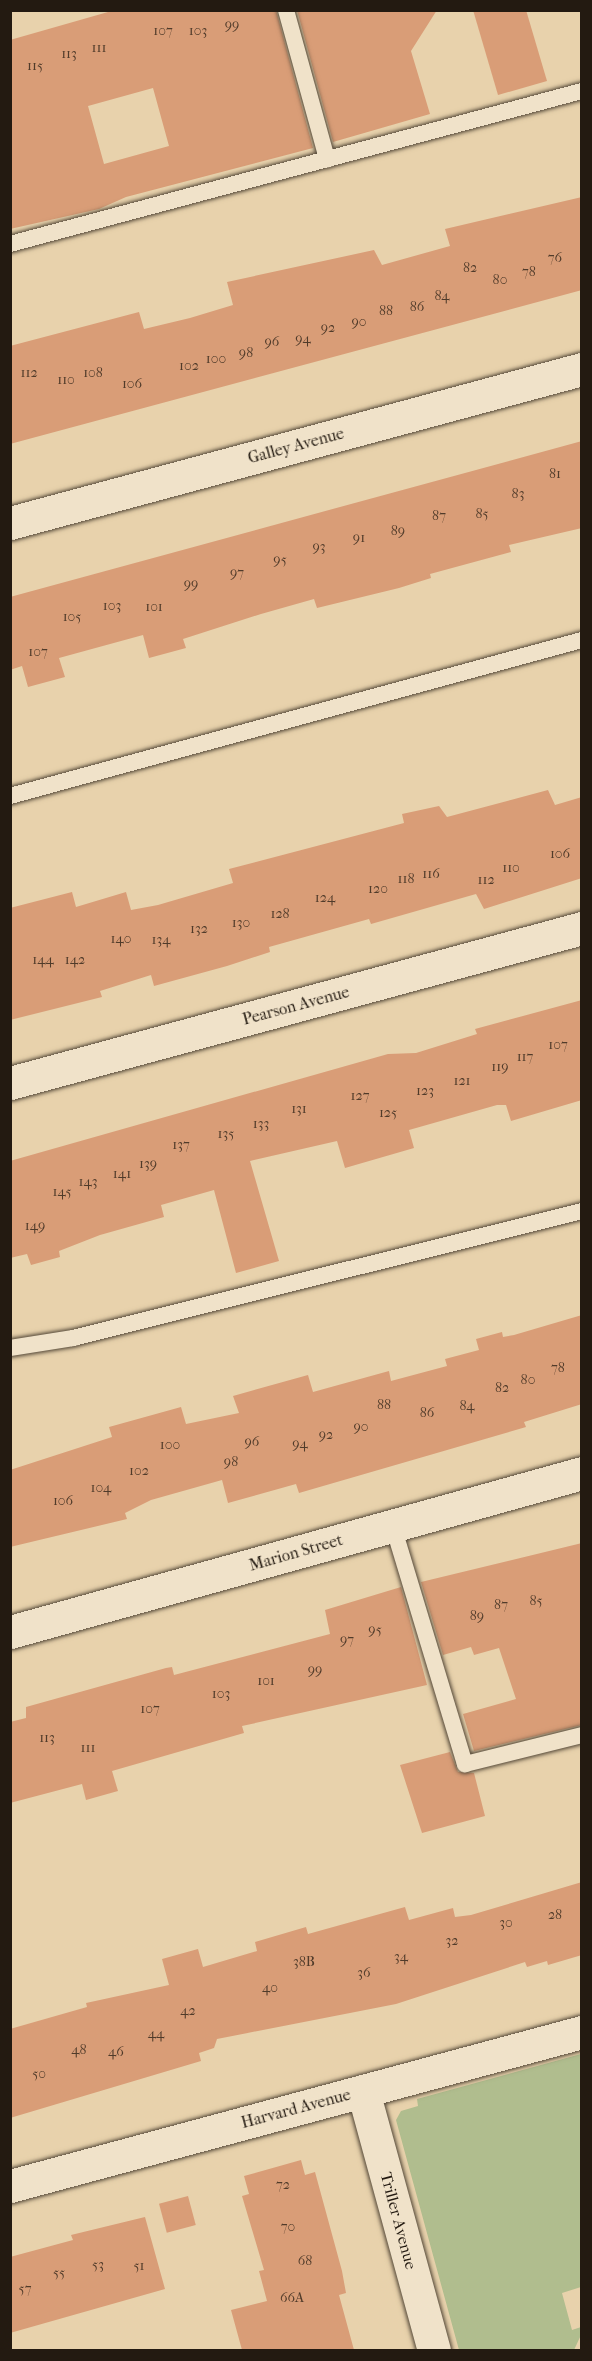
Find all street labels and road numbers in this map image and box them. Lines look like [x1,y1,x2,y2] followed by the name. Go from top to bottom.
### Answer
[246,424,346,468] street label: Galley Avenue
[241,983,351,1029] street label: Pearson Avenue
[247,1530,345,1576] street label: Marion Street
[239,2085,353,2133] street label: Harvard Avenue
[376,2170,420,2272] street label: Triller Avenue

